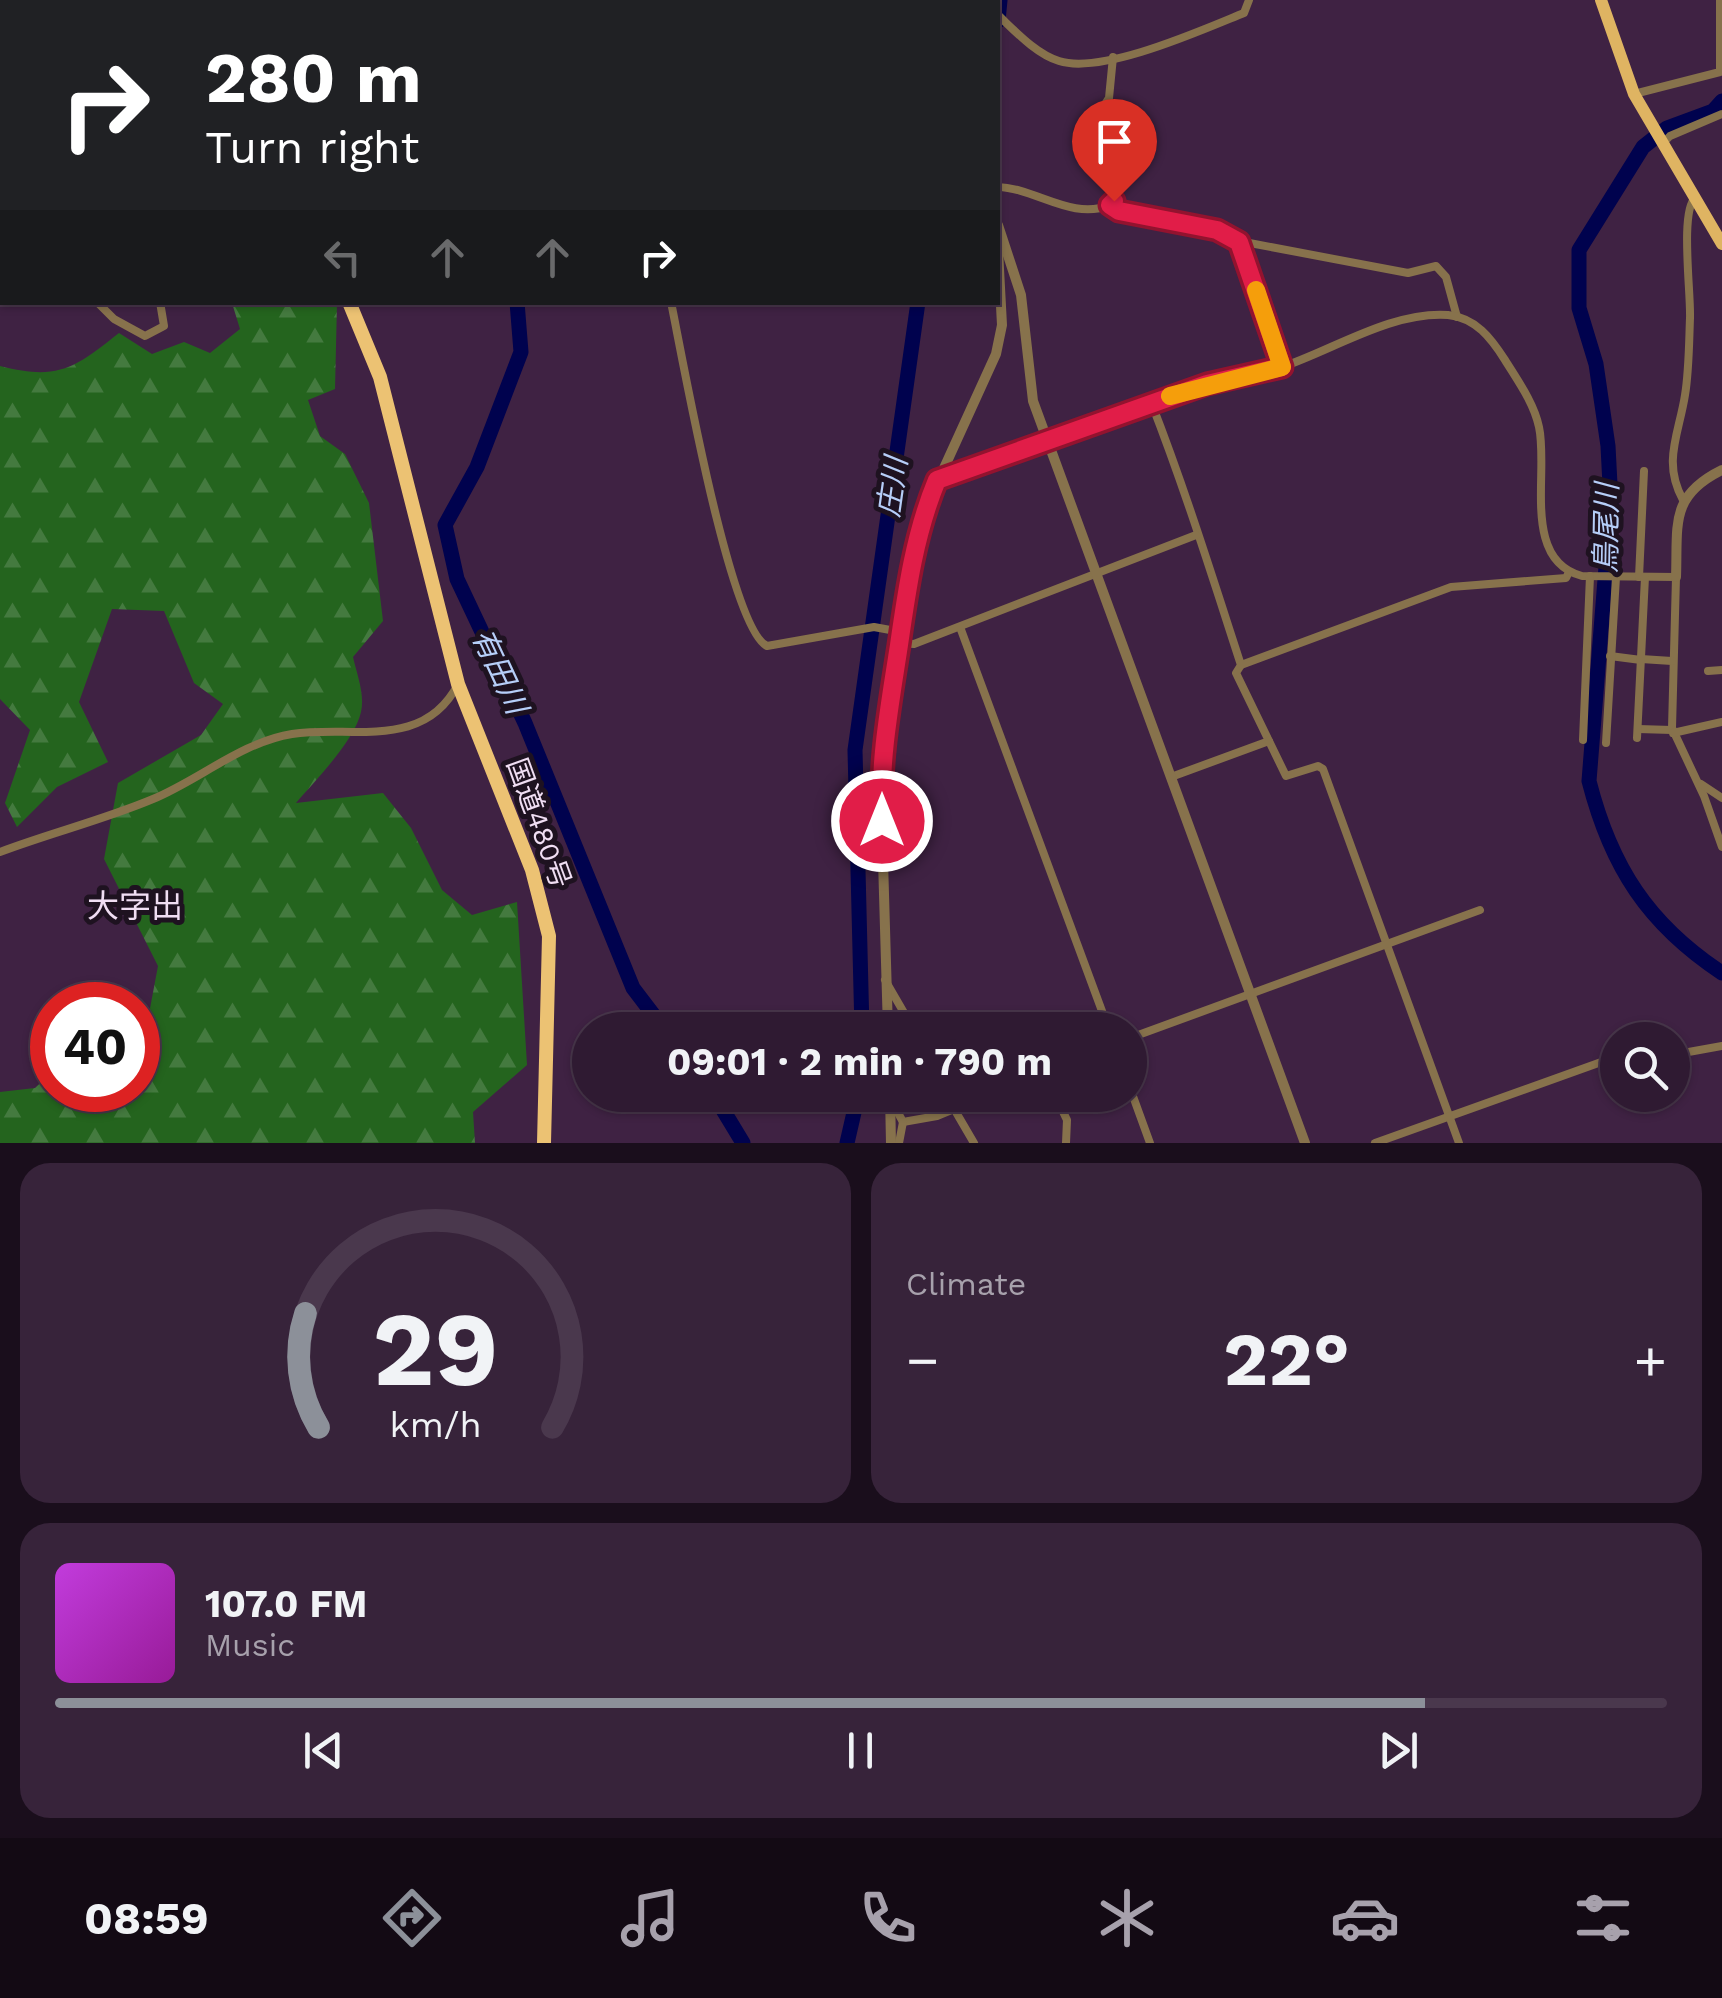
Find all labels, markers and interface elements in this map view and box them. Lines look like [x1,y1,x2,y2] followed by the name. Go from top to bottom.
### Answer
[205,37,422,119] text: 280 m
[40,40,170,170] icon: right
[1072,99,1157,202] pin
[1087,114,1142,169] icon: arrive
[205,121,419,174] text: Turn right
[315,230,370,285] icon: left
[420,230,475,285] icon: ahead
[525,230,580,285] icon: ahead
[630,230,685,285] icon: right
[870,452,914,519] water label: 庄川
[1588,480,1624,573] water label: 鳥尾川
[465,623,536,722] water label: 有田川
[500,754,578,892] street label: 国道480号
[830,769,934,873] position arrow
[87,887,183,925] district label: 大字出
[30,982,160,1112] speed limit sign: 40
[1600,1022,1690,1112] map controls
[1600,1022,1690,1112] button: search
[667,1040,1052,1084] text: 09:01 · 2 min · 790 m
[906,1265,1026,1303] text: Climate
[372,1288,499,1410] text: 29
[1223,1315,1350,1403] text: 22°
[906,1328,939,1392] text: −
[1634,1328,1667,1392] text: +
[389,1404,482,1446] text: km/h
[205,1582,367,1626] text: 107.0 FM
[205,1626,295,1664] text: Music
[296,1723,351,1778] icon: previous
[833,1723,888,1778] icon: pause
[1371,1723,1426,1778] icon: next
[377,1883,447,1953] icon: directions
[615,1883,685,1953] icon: music
[853,1883,923,1953] icon: phone
[1092,1883,1162,1953] icon: climate
[1330,1883,1400,1953] icon: car
[1568,1883,1638,1953] icon: filters
[84,1892,209,1945] text: 08:59

